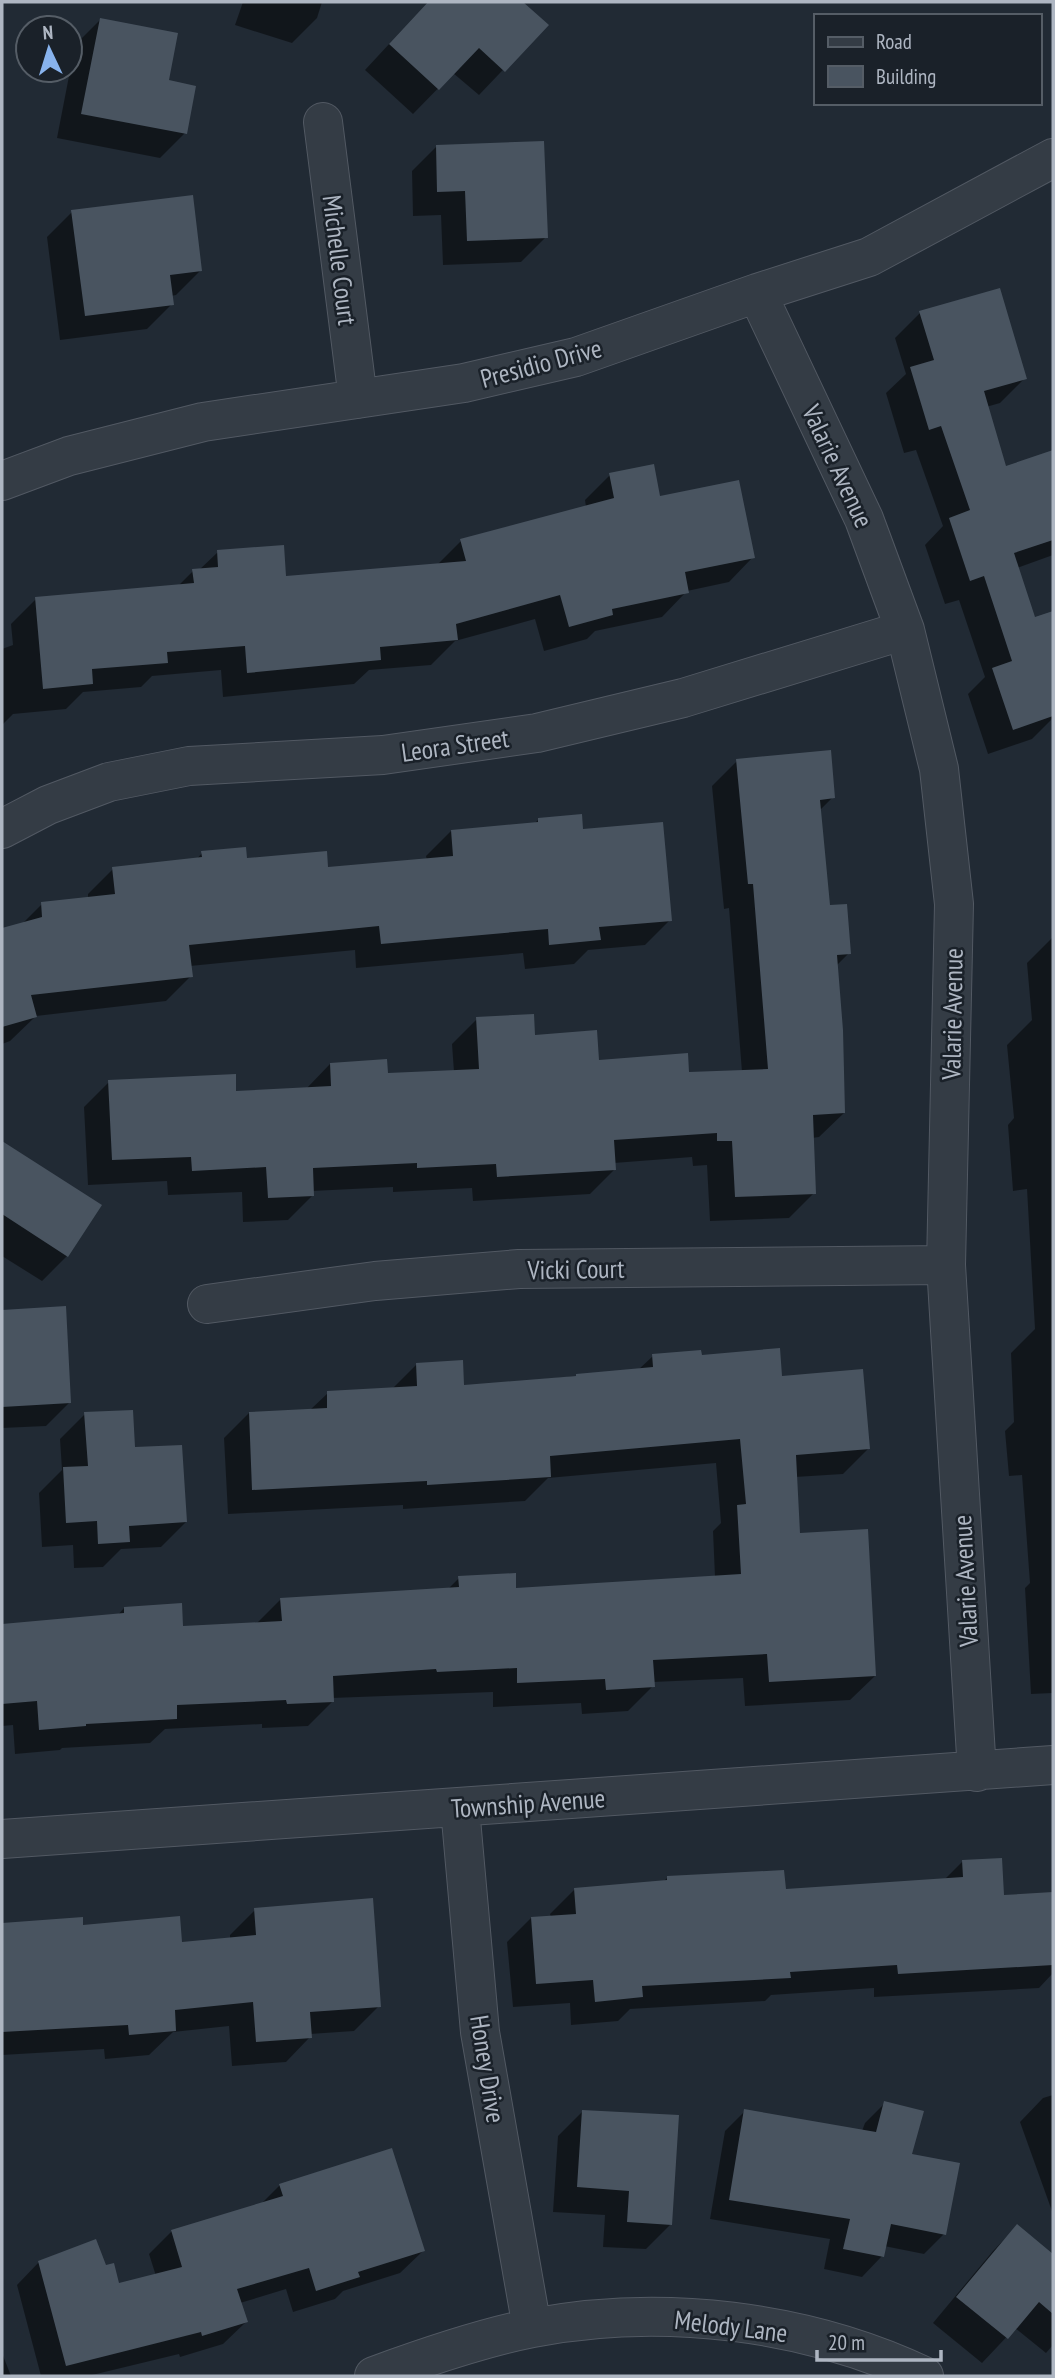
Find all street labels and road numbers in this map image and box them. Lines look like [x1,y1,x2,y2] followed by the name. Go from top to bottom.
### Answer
[316,193,364,327] street label: Michelle Court
[477,331,605,395] street label: Presidio Drive
[795,398,881,533] street label: Valarie Avenue
[399,721,511,769] street label: Leora Street
[934,948,970,1081] street label: Valarie Avenue
[526,1252,625,1286] street label: Vicki Court
[945,1514,985,1649] street label: Valarie Avenue
[450,1781,606,1825] street label: Township Avenue
[463,2013,513,2125] street label: Honey Drive
[673,2303,789,2349] street label: Melody Lane

